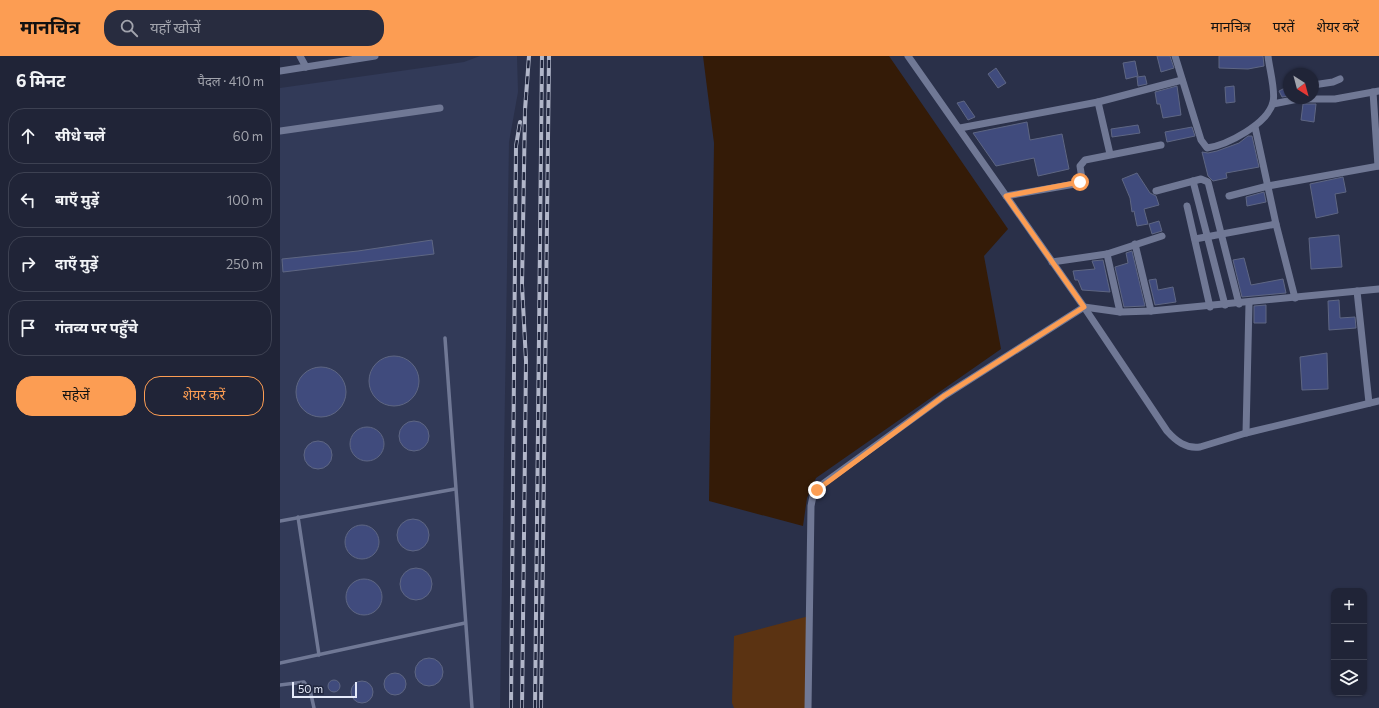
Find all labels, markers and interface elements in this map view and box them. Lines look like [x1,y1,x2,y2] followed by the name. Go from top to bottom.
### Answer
[104,10,384,46] search box
[20,15,80,38] text: मानचित्र
[118,17,140,39] icon: search
[150,18,201,36] text: यहाँ खोजें
[1211,18,1251,35] text: मानचित्र
[1273,18,1294,35] text: परतें
[1316,18,1359,35] text: शेयर करें
[1283,68,1319,104] north arrow
[16,70,65,91] text: 6 मिनट
[198,73,264,89] text: पैदल · 410 m
[17,125,39,147] icon: ahead
[55,126,105,144] text: सीधे चलें
[233,128,263,144] text: 60 m
[1071,173,1089,191] route start
[17,189,39,211] icon: left
[55,190,99,208] text: बाएँ मुड़ें
[227,192,263,208] text: 100 m
[17,253,39,275] icon: right
[55,254,98,272] text: दाएँ मुड़ें
[226,256,263,272] text: 250 m
[17,317,39,339] icon: arrive
[55,318,138,336] text: गंतव्य पर पहुँचे
[16,376,136,416] button: सहेजें
[144,376,264,416] button: शेयर करें
[808,481,826,499] route end
[1331,588,1367,696] map controls
[1331,588,1367,624] button: +
[1331,624,1367,660] button: −
[1331,660,1367,696] button: layers
[292,680,357,699] scale bar
[298,682,323,695] text: 50 m

